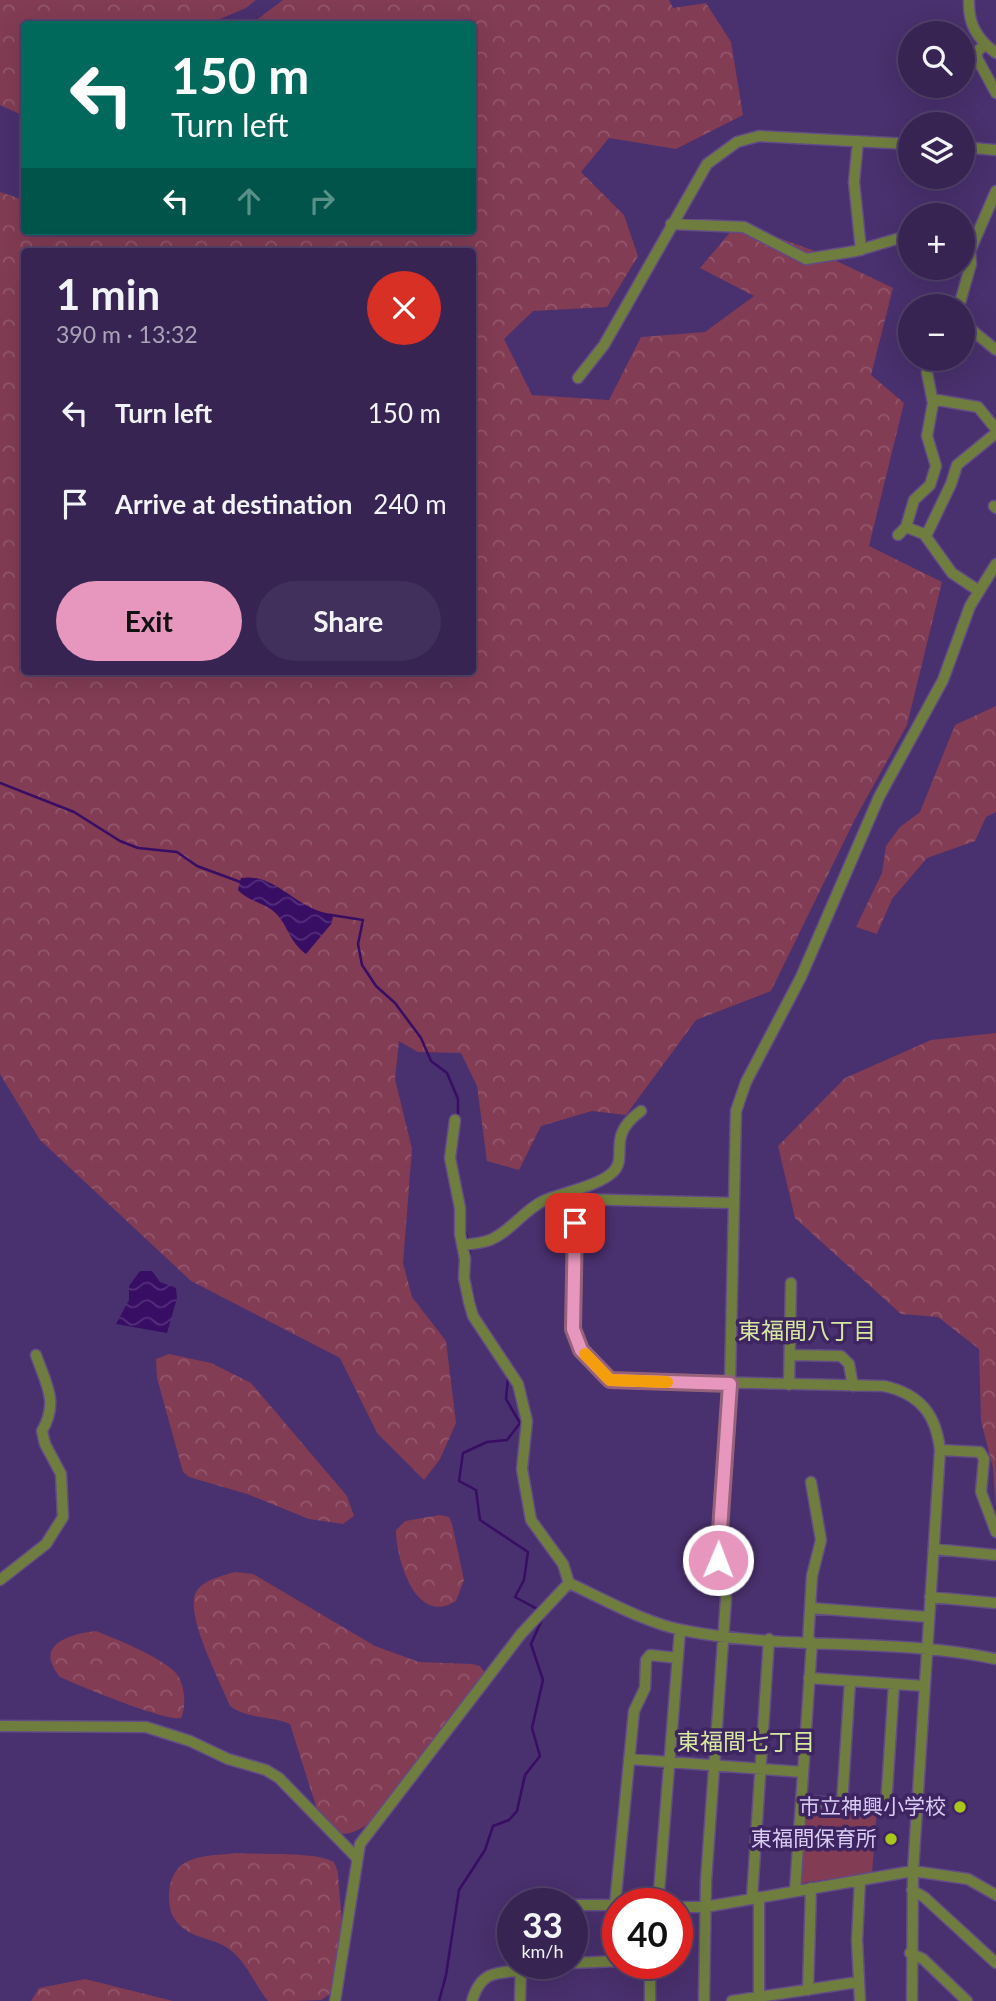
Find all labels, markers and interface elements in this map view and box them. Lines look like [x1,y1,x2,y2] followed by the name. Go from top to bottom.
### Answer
[898,21,975,371] map controls
[898,21,975,98] button: search
[171,46,309,104] text: 150 m
[56,49,147,140] icon: left
[171,105,288,144] text: Turn left
[898,112,975,189] button: layers
[157,182,195,220] icon: left
[230,182,268,220] icon: ahead
[303,182,341,220] icon: right
[898,203,975,280] button: +
[56,269,160,319] text: 1 min
[367,271,441,345] button: close
[898,294,975,371] button: −
[56,320,198,348] text: 390 m · 13:32
[56,394,94,432] icon: left
[115,397,212,429] text: Turn left
[368,397,441,429] text: 150 m
[56,485,94,523] icon: arrive
[115,488,352,520] text: Arrive at destination
[373,488,447,520] text: 240 m
[56,581,242,661] button: Exit
[256,581,441,661] button: Share
[545,1193,605,1253] pin
[556,1204,594,1242] icon: arrive
[738,1316,876,1344] district label: 東福間八丁目
[681,1523,755,1597] position arrow
[677,1727,815,1755] district label: 東福間七丁目
[799,1793,946,1818] place label: 市立神興小学校
[952,1799,968,1815] marker: 市立神興小学校
[751,1825,877,1850] place label: 東福間保育所
[883,1831,899,1847] marker: 東福間保育所
[602,1888,693,1979] speed limit sign: 40
[522,1903,563,1945] text: 33
[521,1940,564,1962] text: km/h

